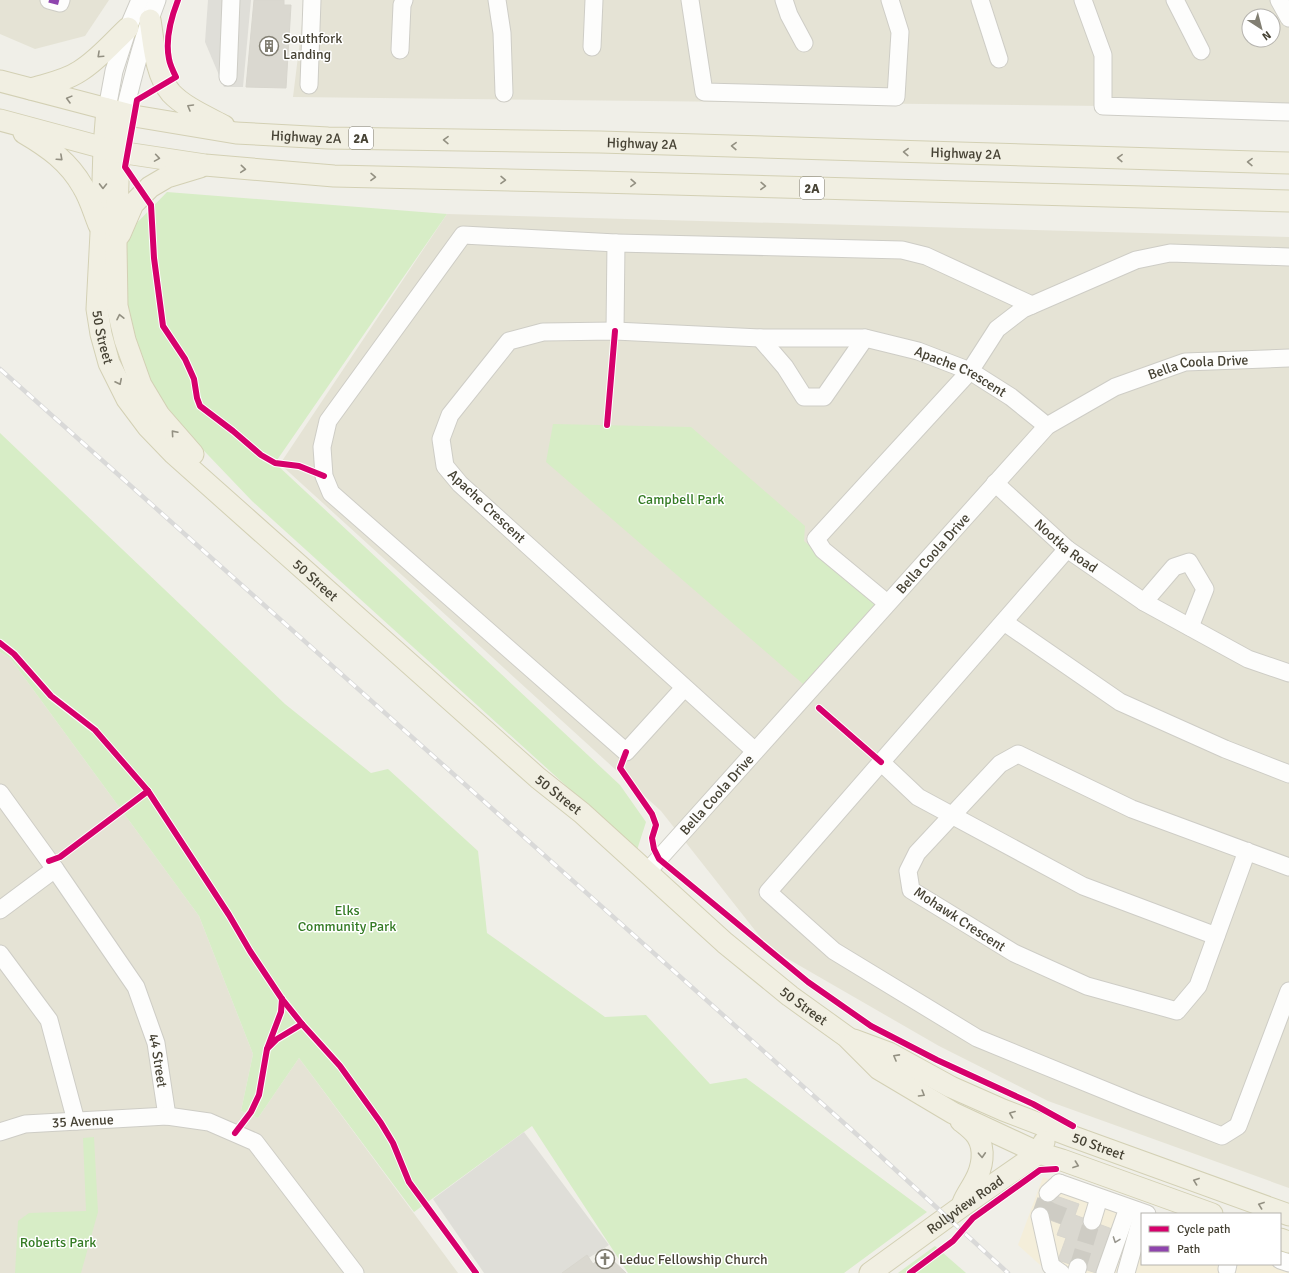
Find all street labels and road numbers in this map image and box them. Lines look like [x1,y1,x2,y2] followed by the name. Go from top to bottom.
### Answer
[270,127,342,147] street label: Highway 2A
[349,127,373,149] road number: 2A
[606,134,678,153] street label: Highway 2A
[930,144,1002,163] street label: Highway 2A
[800,177,824,199] road number: 2A
[88,309,117,366] street label: 50 Street
[912,343,1009,401] street label: Apache Crescent
[1146,352,1249,384] street label: Bella Coola Drive
[444,466,529,547] street label: Apache Crescent
[893,510,974,598] street label: Bella Coola Drive
[1031,516,1101,576] street label: Nootka Road
[289,556,341,605] street label: 50 Street
[676,751,757,839] street label: Bella Coola Drive
[532,771,585,818] street label: 50 Street
[911,883,1009,955] street label: Mohawk Crescent
[776,983,831,1029] street label: 50 Street
[144,1031,171,1089] street label: 44 Street
[51,1111,114,1131] street label: 35 Avenue
[1070,1129,1127,1164] street label: 50 Street
[924,1172,1007,1238] street label: Rollyview Road

